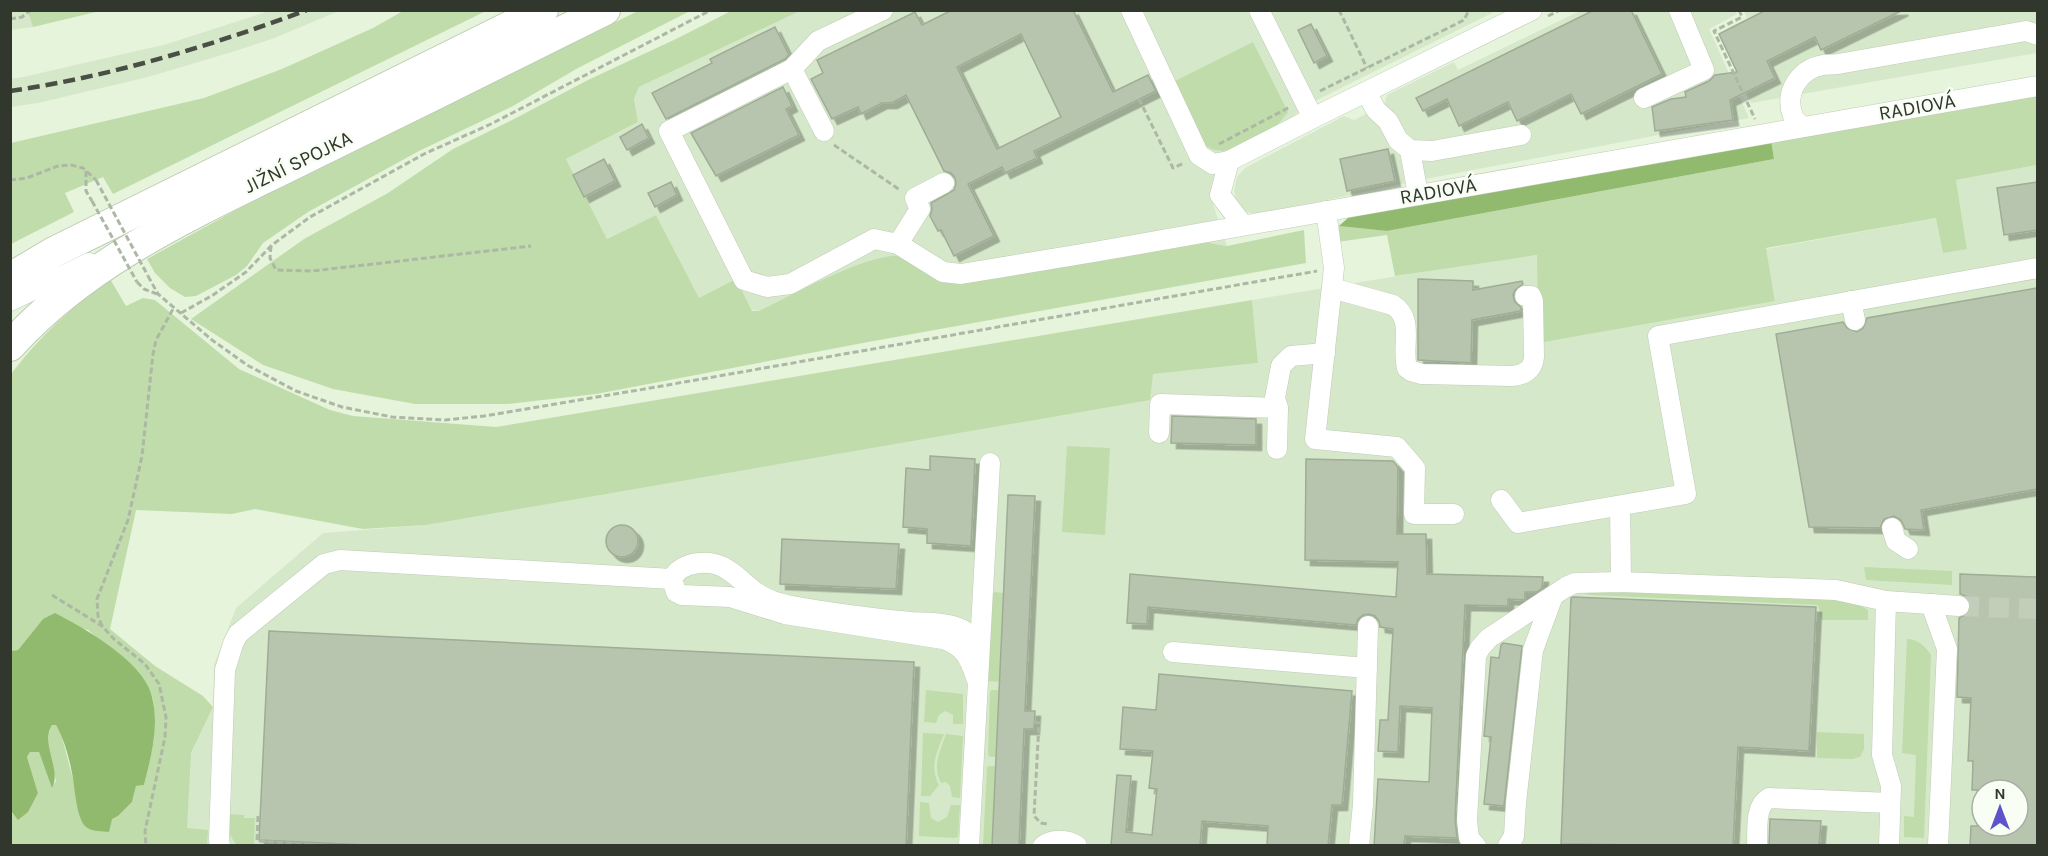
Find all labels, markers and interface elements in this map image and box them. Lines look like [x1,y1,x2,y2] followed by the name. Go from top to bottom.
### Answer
[1877,88,1957,125] street label: RADIOVÁ
[240,125,356,198] street label: JIŽNÍ SPOJKA
[1398,172,1478,209] street label: RADIOVÁ
[1970,778,2030,838] north arrow
[1994,784,2006,803] text: N

